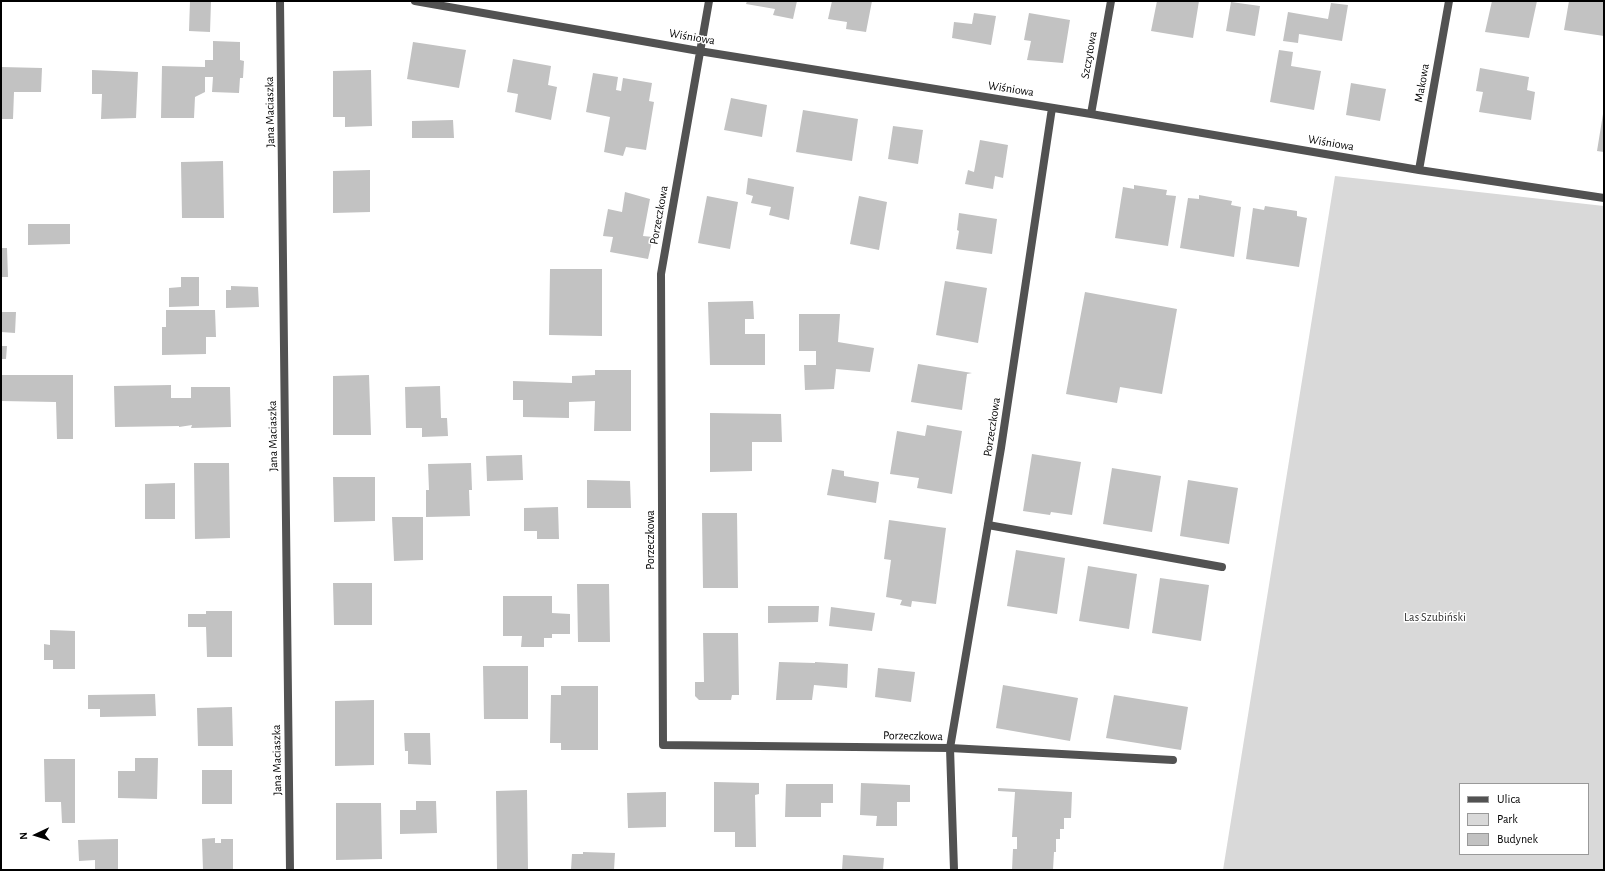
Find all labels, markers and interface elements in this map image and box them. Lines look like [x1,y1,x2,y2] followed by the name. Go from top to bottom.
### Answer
[668,26,716,48] street label: Wiśniowa
[1078,30,1100,80] street label: Szczytowa
[1411,62,1433,104] street label: Makowa
[262,77,278,147] street label: Jana Maciaszka
[987,78,1035,100] street label: Wiśniowa
[1307,132,1355,154] street label: Wiśniowa
[647,184,671,246] street label: Porzeczkowa
[980,396,1004,458] street label: Porzeczkowa
[265,401,281,471] street label: Jana Maciaszka
[643,510,657,570] street label: Porzeczkowa
[1404,610,1466,624] park label: Las Szubiński
[269,725,285,795] street label: Jana Maciaszka
[883,728,943,744] street label: Porzeczkowa
[1459,783,1589,855] legend
[1497,793,1520,805] text: Ulica
[1497,813,1518,825] text: Park
[16,815,56,855] north arrow
[18,832,29,840] text: N
[1497,833,1538,845] text: Budynek

